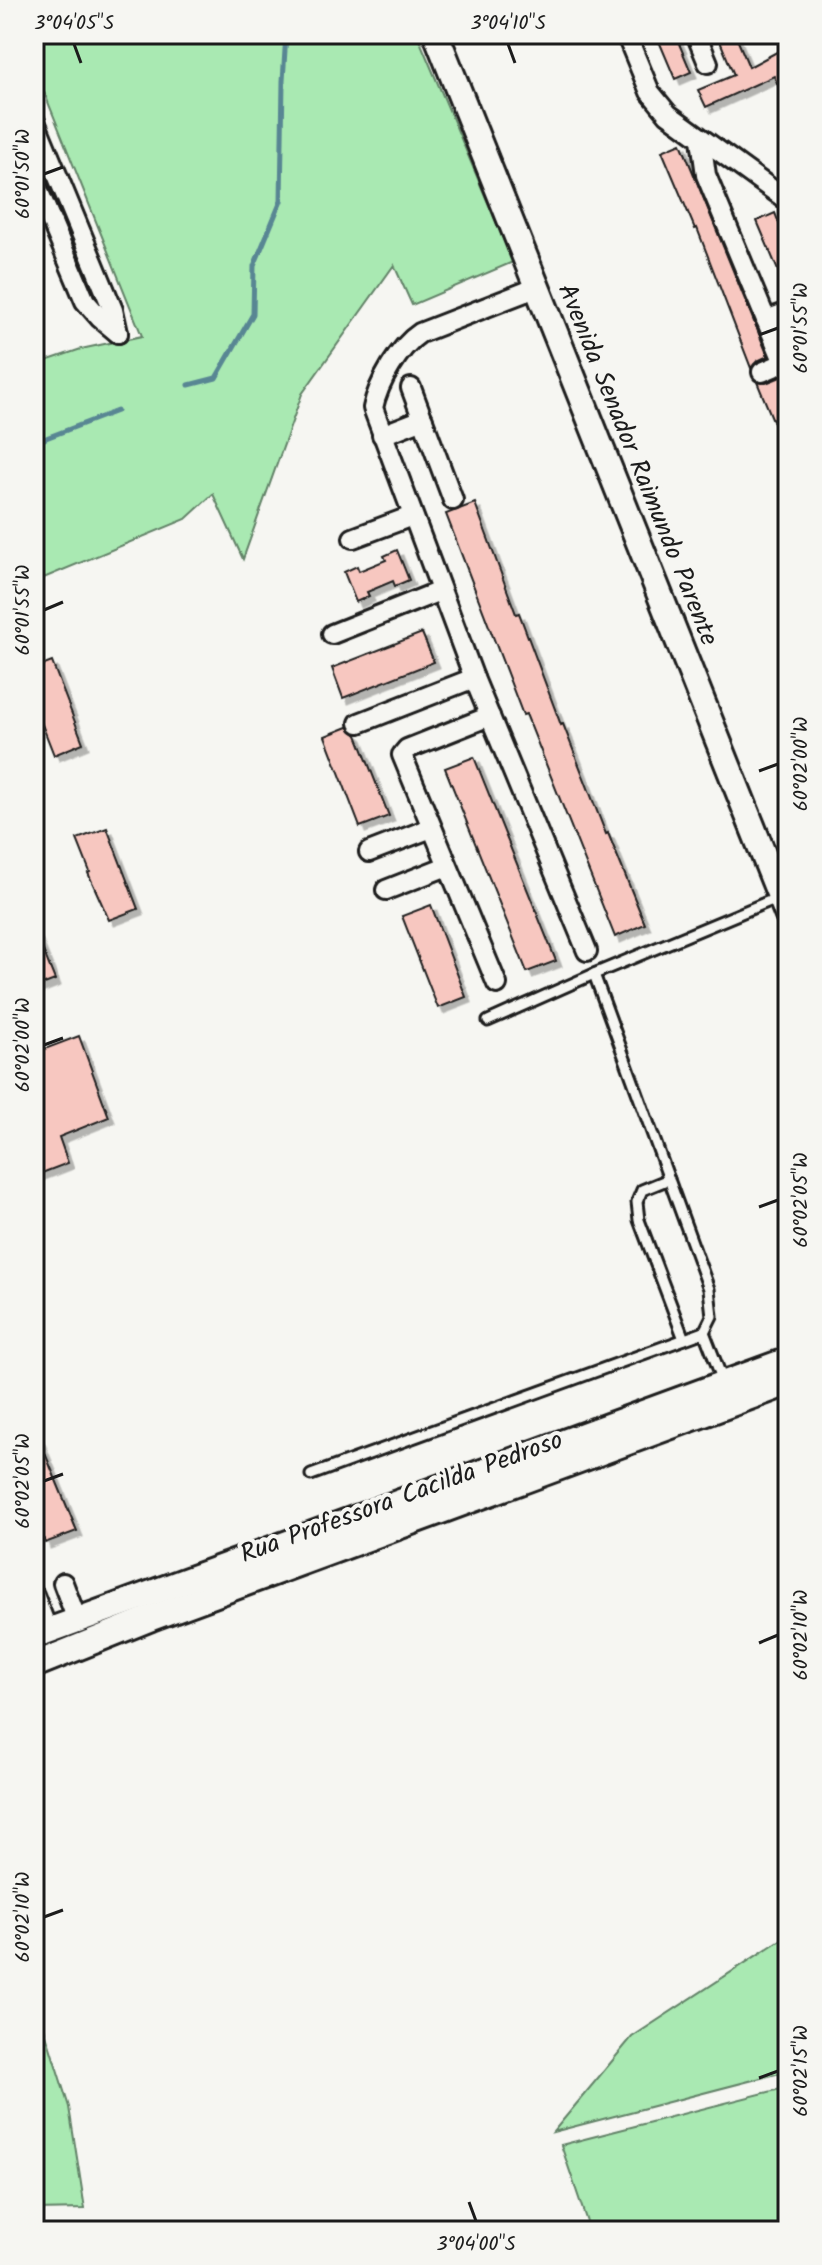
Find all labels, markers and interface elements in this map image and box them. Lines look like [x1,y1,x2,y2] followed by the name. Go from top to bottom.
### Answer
[34,8,114,40] text: 3°04'05"S
[470,8,546,40] text: 3°04'10"S
[8,129,40,219] text: 60°01'50"W
[545,277,729,653] street label: Avenida Senador Raimundo Parente
[786,283,818,373] text: 60°01'55"W
[8,565,40,655] text: 60°01'55"W
[786,717,818,811] text: 60°02'00"W
[8,998,40,1092] text: 60°02'00"W
[786,1152,818,1248] text: 60°02'05"W
[234,1420,569,1576] street label: Rua Professora Cacilda Pedroso
[8,1433,40,1529] text: 60°02'05"W
[786,1590,818,1680] text: 60°02'10"W
[8,1872,40,1962] text: 60°02'10"W
[786,2025,818,2117] text: 60°02'15"W
[436,2229,516,2261] text: 3°04'00"S

